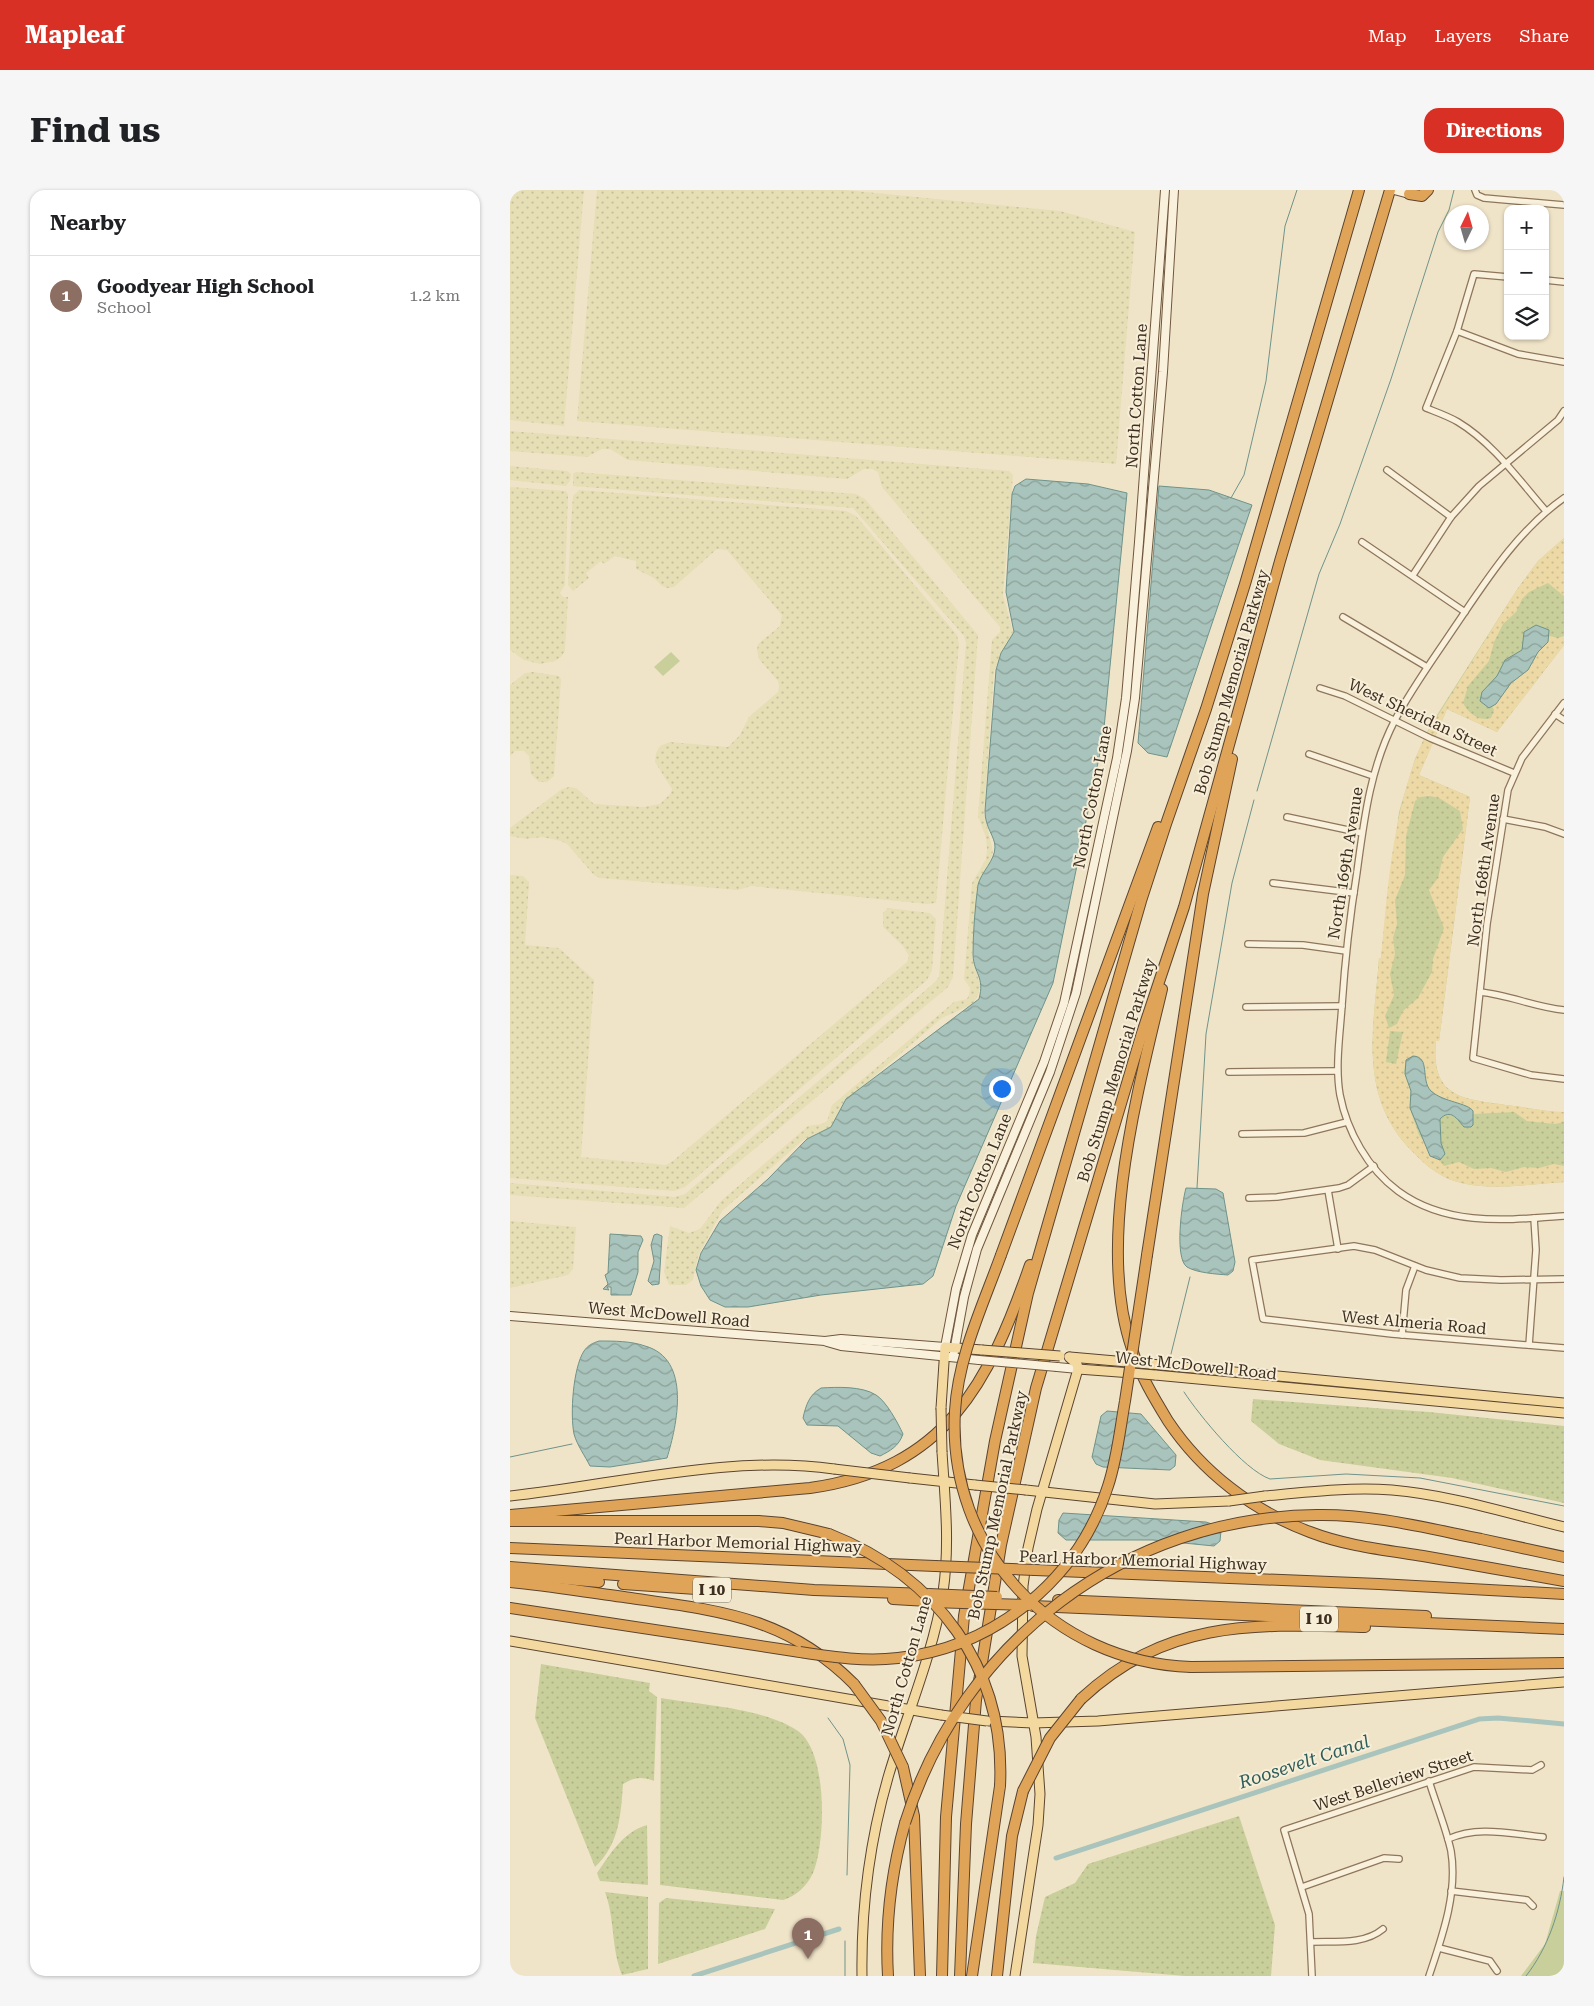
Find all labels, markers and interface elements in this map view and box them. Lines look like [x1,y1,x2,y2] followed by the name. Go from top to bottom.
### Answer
[25,21,125,49] text: Mapleaf
[1368,25,1407,46] text: Map
[1435,25,1491,46] text: Layers
[1519,25,1569,46] text: Share
[1424,108,1564,153] button: Directions
[30,110,160,151] text: Find us
[1444,205,1489,250] north arrow
[1504,205,1549,340] map controls
[1504,205,1549,250] button: +
[50,211,126,235] text: Nearby
[1504,250,1549,295] button: −
[97,275,314,298] text: Goodyear High School
[62,286,70,305] text: 1
[409,286,460,305] text: 1.2 km
[1504,295,1549,340] button: layers
[97,298,151,317] text: School
[1122,323,1151,469] street label: North Cotton Lane
[1190,567,1273,797] street label: Bob Stump Memorial Parkway
[1345,675,1500,760] street label: West Sheridan Street
[1069,724,1116,870] street label: North Cotton Lane
[1324,785,1367,941] street label: North 169th Avenue
[1463,792,1504,948] street label: North 168th Avenue
[1073,955,1160,1185] street label: Bob Stump Memorial Parkway
[989,1076,1015,1102] your location
[943,1110,1016,1252] street label: North Cotton Lane
[587,1298,751,1331] street label: West McDowell Road
[1341,1307,1487,1338] street label: West Almeria Road
[1114,1348,1278,1383] street label: West McDowell Road
[964,1388,1031,1621] street label: Bob Stump Memorial Parkway
[614,1529,863,1556] street label: Pearl Harbor Memorial Highway
[1019,1547,1268,1574] street label: Pearl Harbor Memorial Highway
[693,1578,731,1602] road number: I 10
[877,1594,936,1738] street label: North Cotton Lane
[1300,1606,1338,1632] road number: I 10
[1235,1731,1372,1793] water label: Roosevelt Canal
[1311,1746,1475,1815] street label: West Belleview Street
[792,1918,824,1959] pin: 1

